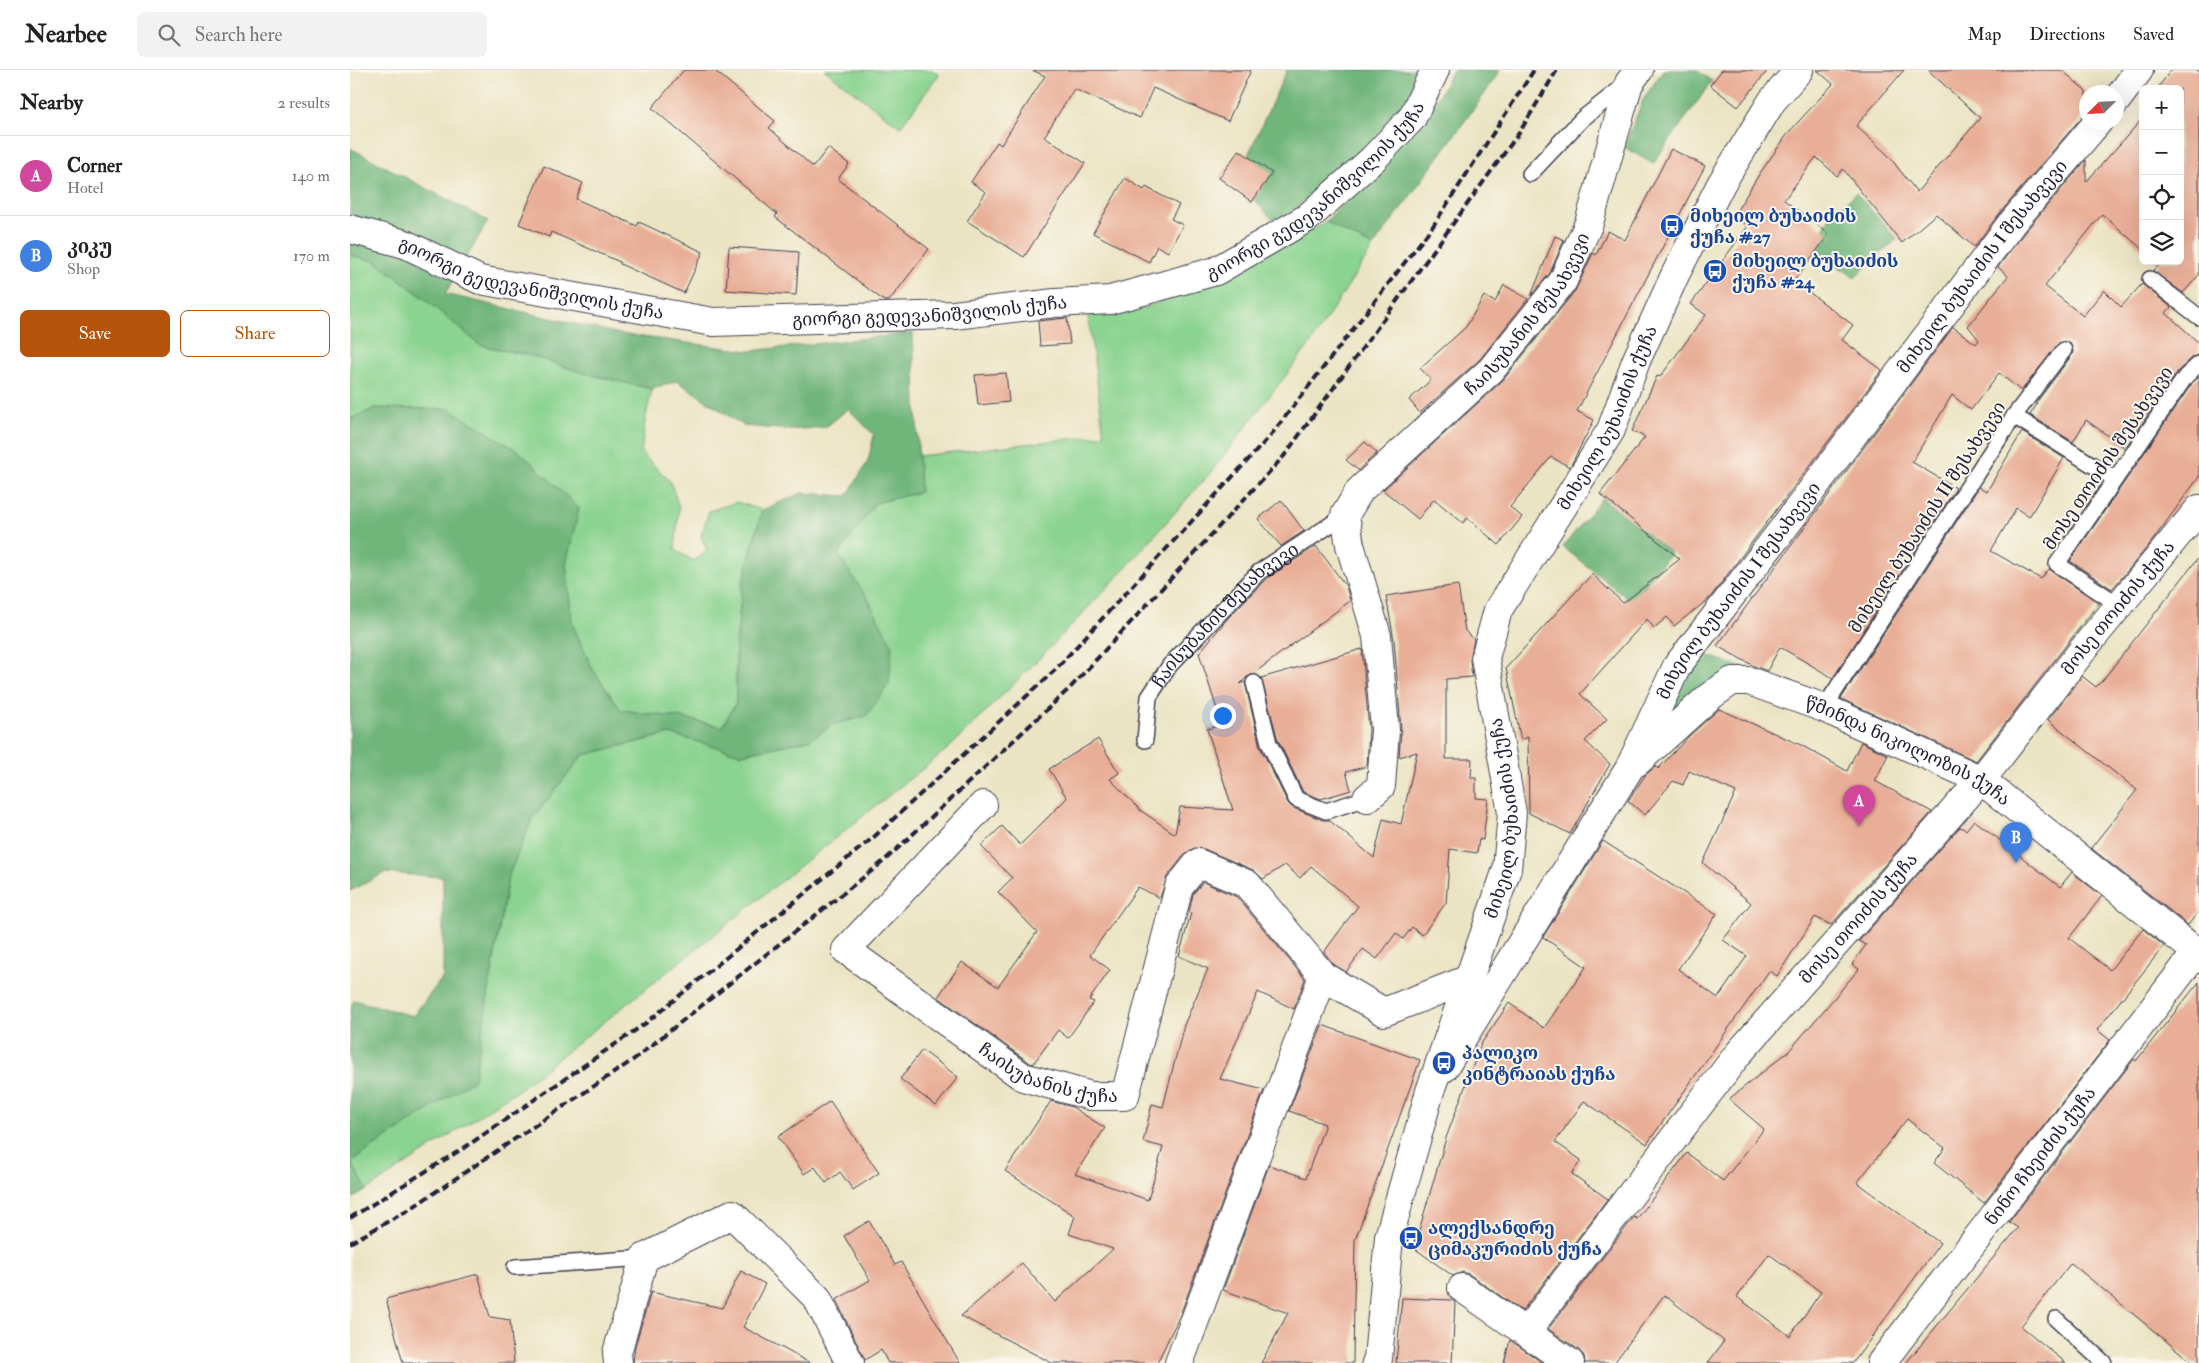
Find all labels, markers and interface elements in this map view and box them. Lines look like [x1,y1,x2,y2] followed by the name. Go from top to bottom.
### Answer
[137,12,487,57] search box
[25,19,107,50] text: Nearbee
[155,21,183,49] icon: search
[195,23,282,47] text: Search here
[1968,23,2001,46] text: Map
[2029,23,2105,46] text: Directions
[2133,23,2174,46] text: Saved
[2079,85,2124,130] north arrow
[2139,85,2184,265] map controls
[2139,85,2184,130] button: +
[20,89,83,116] text: Nearby
[277,93,330,113] text: 2 results
[1205,98,1430,285] street label: გიორგი გედევანიშვილის ქუჩა
[2139,130,2184,175] button: −
[67,154,122,178] text: Corner
[1892,155,2073,378] street label: მიხეილ ბუხაიძის I შესახვევი
[31,166,41,186] text: A
[292,166,330,186] text: 140 m
[2139,175,2184,220] button: locate
[67,178,104,198] text: Hotel
[1690,205,1856,249] place label: მიხეილ ბუხაიძის ქუჩა #27
[1659,213,1685,239] bus stop icon: მიხეილ ბუხაიძის ქუჩა #27
[2139,220,2184,265] button: layers
[1460,229,1595,401] street label: ჩაისუბანის შესახვევი
[396,232,666,325] street label: გიორგი გედევანიშვილის ქუჩა
[67,235,112,259] text: კიკუ
[31,246,41,266] text: B
[293,246,330,266] text: 170 m
[1732,250,1898,294] place label: მიხეილ ბუხაიძის ქუჩა #24
[1702,258,1728,284] bus stop icon: მიხეილ ბუხაიძის ქუჩა #24
[67,259,100,279] text: Shop
[792,291,1068,332] street label: გიორგი გედევანიშვილის ქუჩა
[20,310,170,357] button: Save
[180,310,330,357] button: Share
[1553,322,1663,515] street label: მიხეილ ბუხაიძის ქუჩა
[2038,362,2179,555] street label: მოსე თოიძის შესახვევი
[1844,397,2011,637] street label: მიხეილ ბუხაიძის II შესახვევი
[1652,478,1826,703] street label: მიხეილ ბუხაიძის I შესახვევი
[2057,536,2180,680] street label: მოსე თოიძის ქუჩა
[1147,538,1303,692] street label: ჩაისუბანის შესახვევი
[1802,691,2015,811] street label: წმინდა ნიკოლოზის ქუჩა
[1210,703,1236,729] your location
[1480,716,1524,922] street label: მიხეილ ბუხაიძის ქუჩა
[1843,785,1875,826] pin: A
[2000,822,2032,863] pin: B
[1795,848,1923,989] street label: მოსე თოიძის ქუჩა
[974,1038,1118,1108] street label: ჩაისუბანის ქუჩა
[1462,1042,1616,1086] place label: პალიკო კინტრაიას ქუჩა
[1431,1050,1457,1076] bus stop icon: პალიკო კინტრაიას ქუჩა
[1980,1082,2101,1230] street label: ნინო ჩხეიძის ქუჩა
[1428,1217,1602,1261] place label: ალექსანდრე ციმაკურიძის ქუჩა
[1398,1225,1424,1251] bus stop icon: ალექსანდრე ციმაკურიძის ქუჩა

